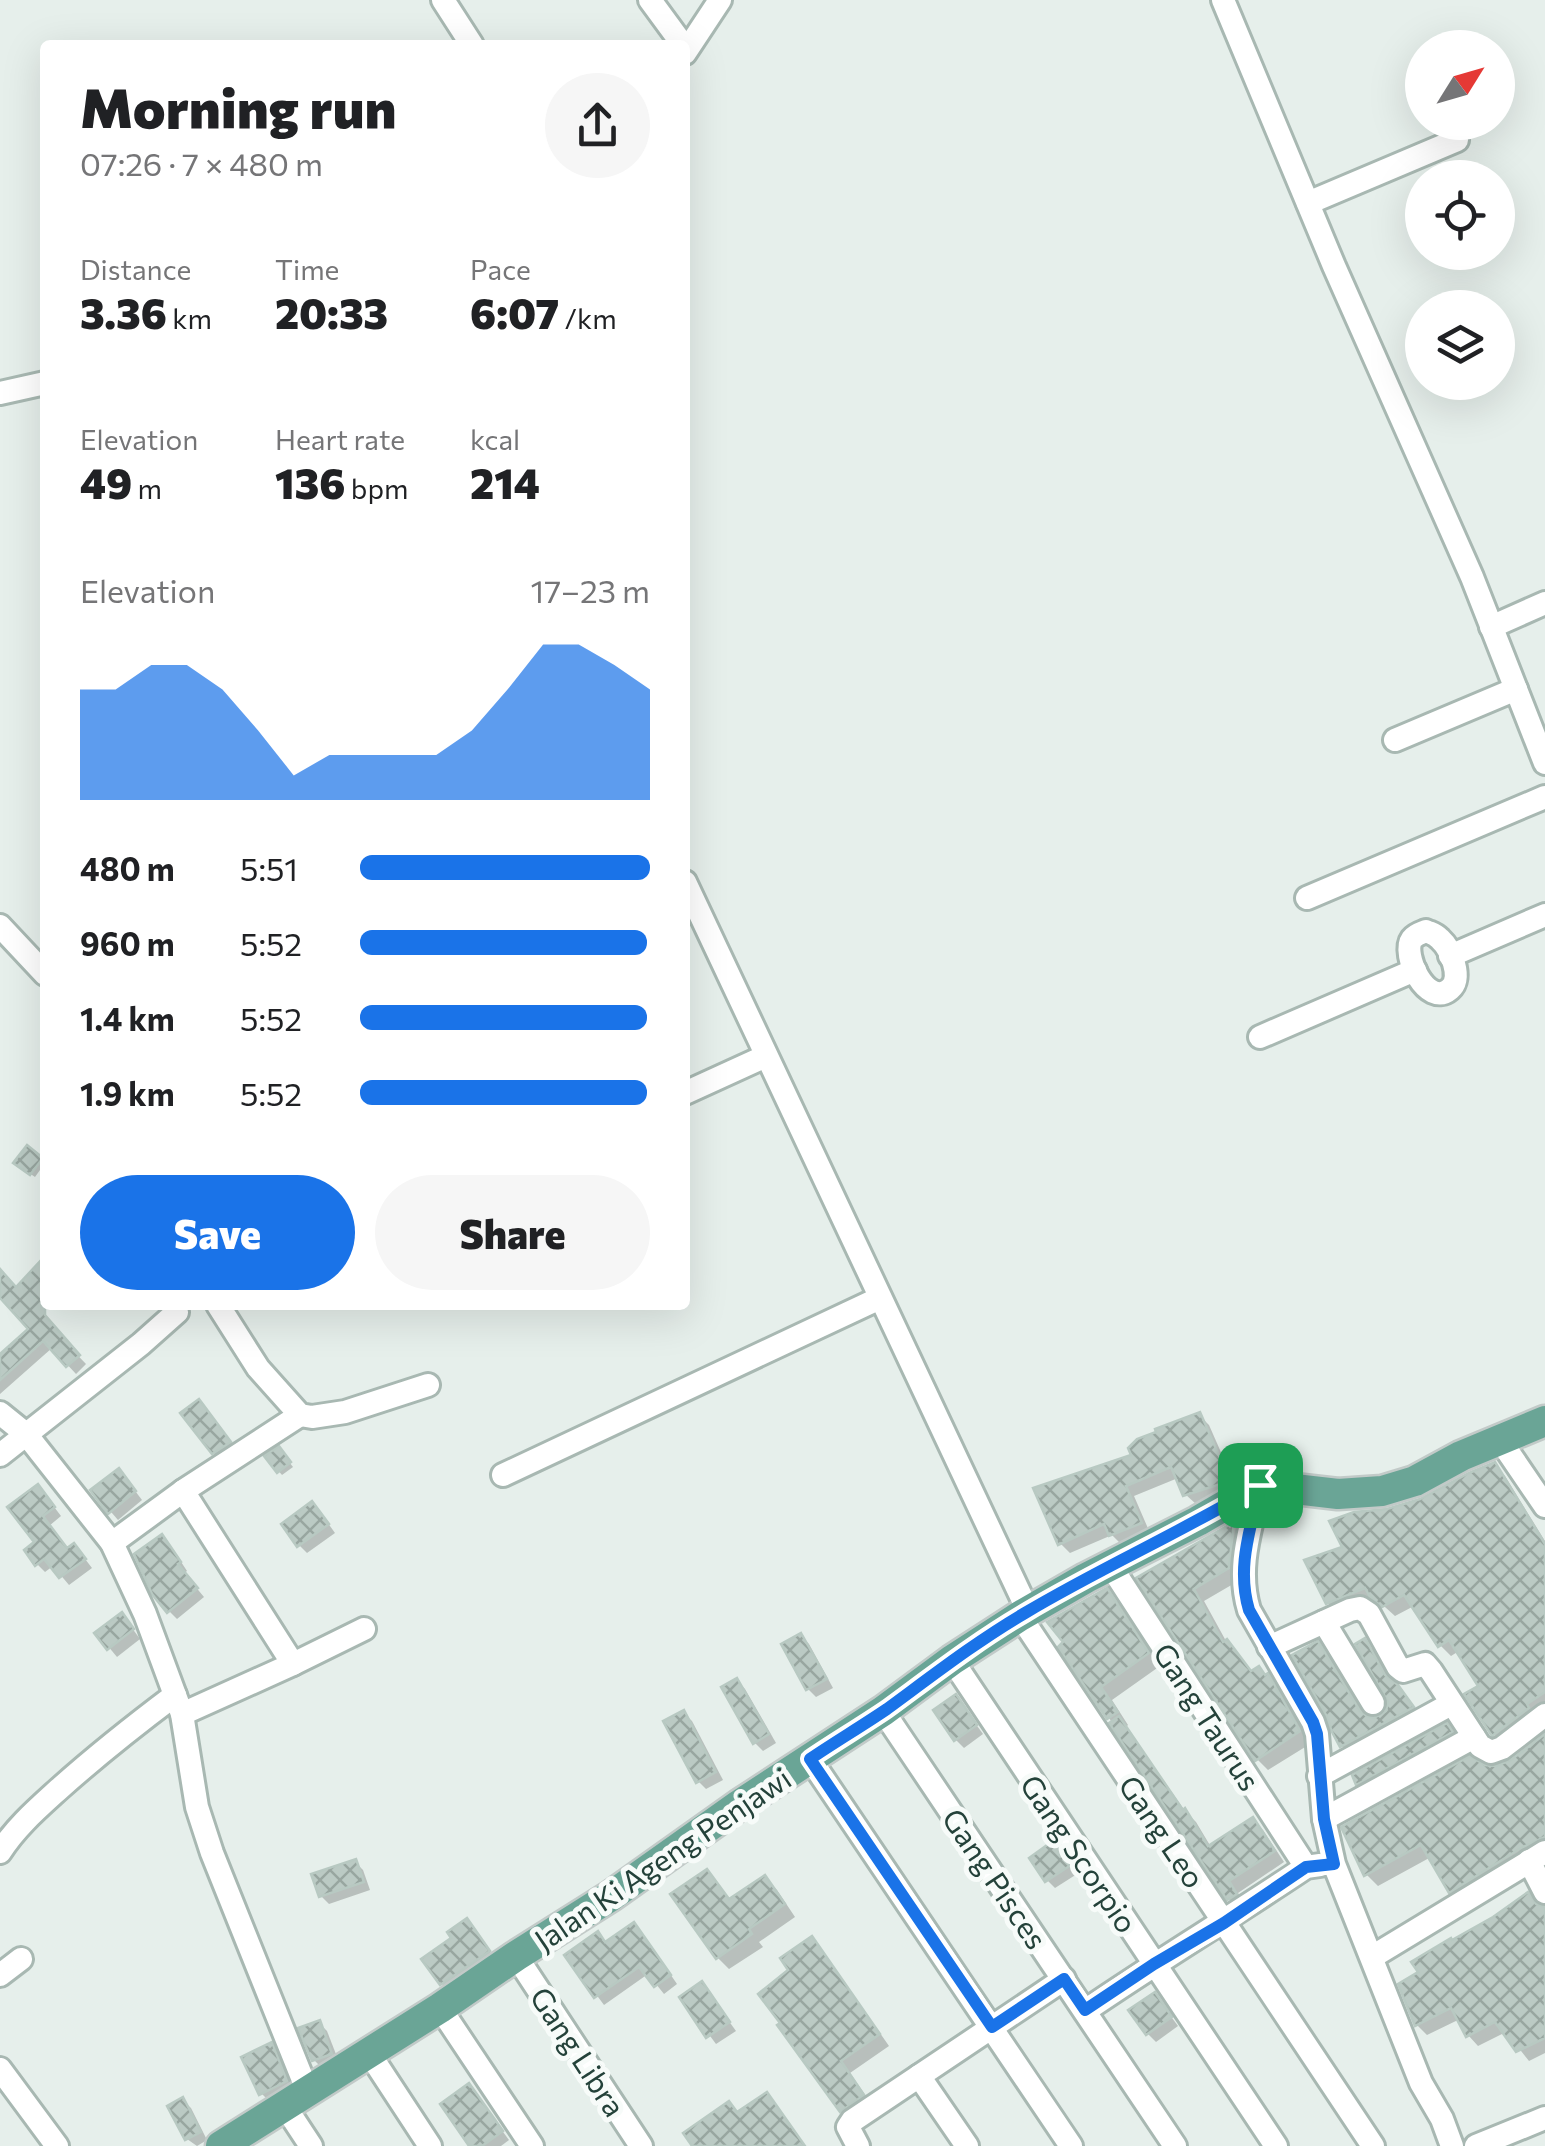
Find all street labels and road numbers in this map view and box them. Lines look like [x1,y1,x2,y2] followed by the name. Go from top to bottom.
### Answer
[1147,1635,1269,1797] street label: Gang Taurus
[527,1758,797,1958] street label: Jalan Ki Ageng Penjawi
[1014,1767,1146,1939] street label: Gang Scorpio
[1112,1768,1214,1894] street label: Gang Leo
[936,1801,1056,1955] street label: Gang Pisces
[523,1979,635,2123] street label: Gang Libra

